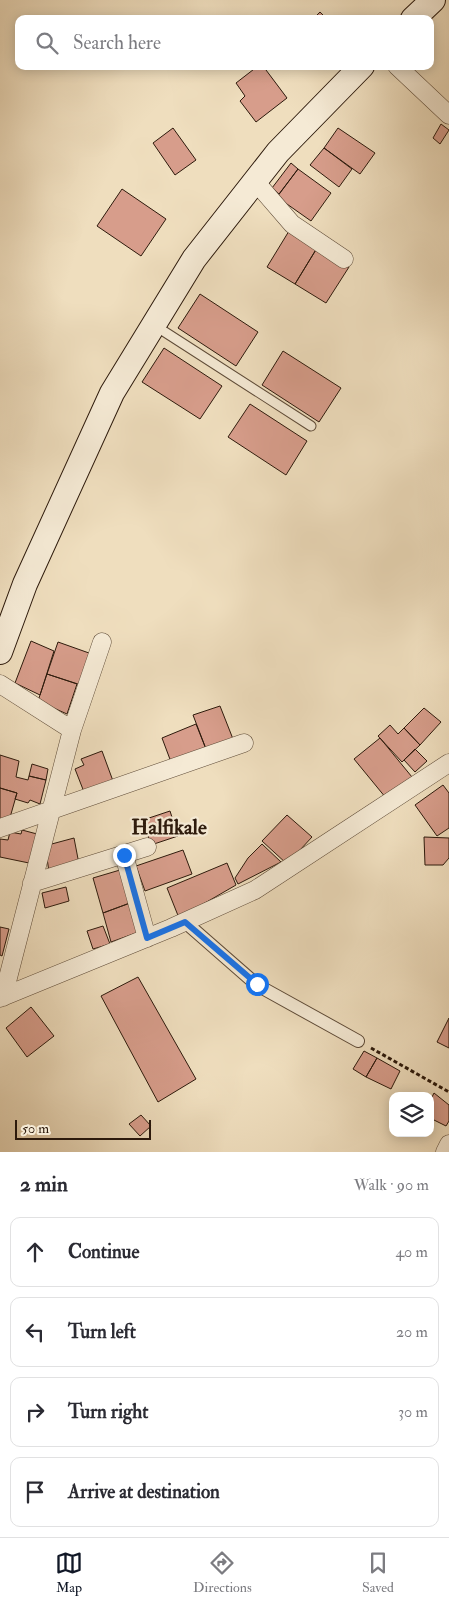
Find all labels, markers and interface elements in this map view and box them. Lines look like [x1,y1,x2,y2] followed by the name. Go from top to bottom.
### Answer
[15,15,434,70] search box
[33,29,61,57] icon: search
[73,31,161,55] text: Search here
[131,814,207,841] district label: Halfikale
[113,844,136,867] route end
[246,973,269,996] route start
[389,1092,434,1137] map controls
[389,1092,434,1137] button: layers
[15,1117,151,1140] scale bar
[22,1120,49,1137] text: 50 m
[20,1171,68,1198] text: 2 min
[354,1175,429,1195] text: Walk · 90 m
[21,1238,49,1266] icon: ahead
[68,1240,139,1264] text: Continue
[395,1242,428,1262] text: 40 m
[21,1318,49,1346] icon: left
[68,1320,136,1344] text: Turn left
[396,1322,428,1342] text: 20 m
[21,1398,49,1426] icon: right
[68,1400,148,1424] text: Turn right
[398,1402,428,1422] text: 30 m
[21,1478,49,1506] icon: arrive
[68,1480,220,1504] text: Arrive at destination
[55,1549,83,1596] tab: Map
[193,1549,252,1596] tab: Directions
[362,1549,394,1596] tab: Saved

